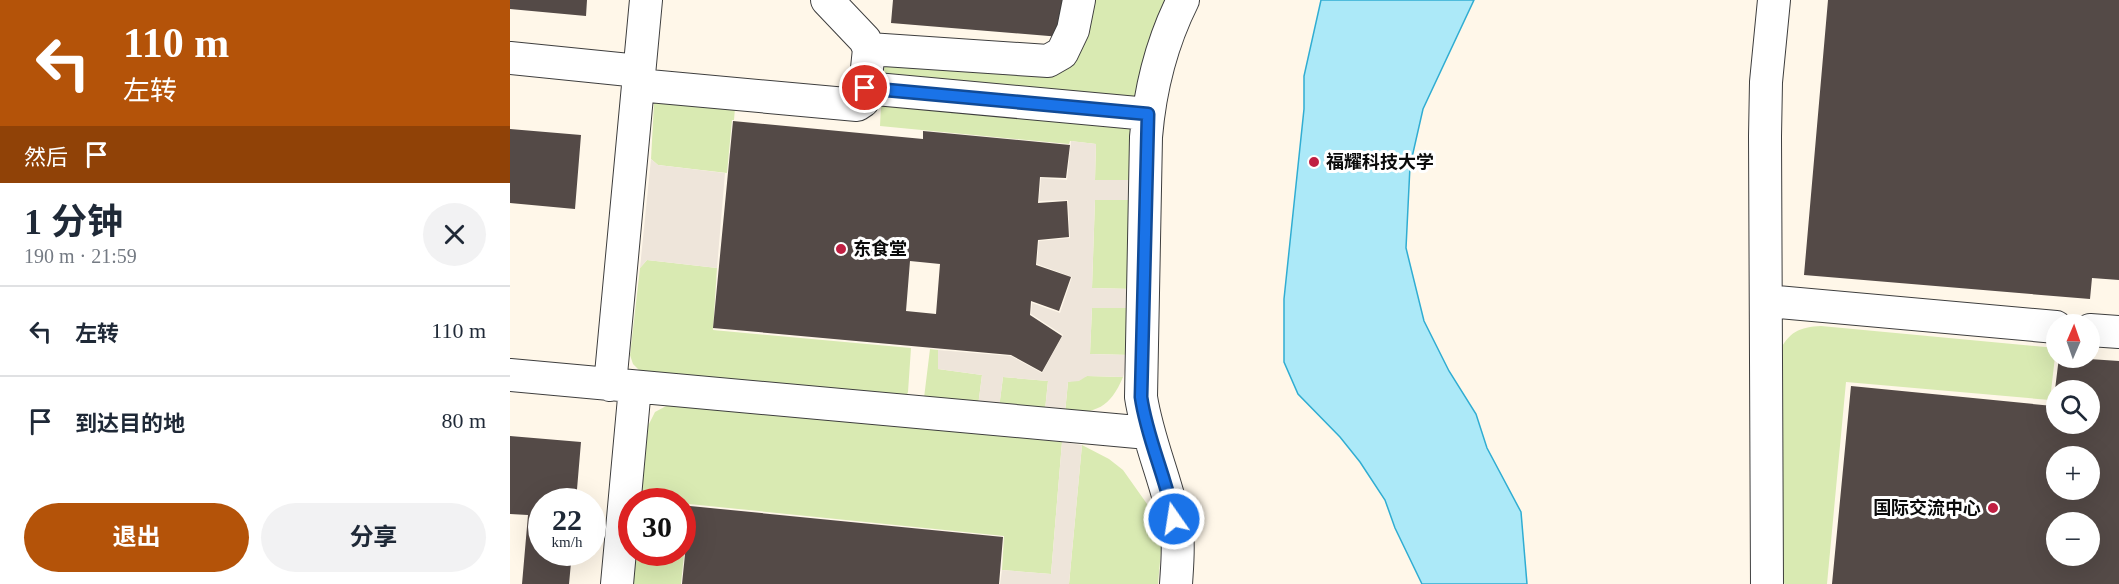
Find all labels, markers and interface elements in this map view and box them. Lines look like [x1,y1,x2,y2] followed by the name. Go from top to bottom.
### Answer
[123,20,229,66] text: 110 m
[24,24,102,102] icon: left
[839,62,890,113] pin
[848,71,881,104] icon: arrive
[123,76,177,106] text: 左转
[80,138,113,171] icon: arrive
[24,145,68,170] text: 然后
[1326,152,1434,172] place label: 福耀科技大学
[1307,155,1321,169] marker: 福耀科技大学
[24,202,123,242] text: 1 分钟
[423,203,486,266] button: close
[853,239,907,259] place label: 东食堂
[834,242,848,256] marker: 东食堂
[24,245,137,267] text: 190 m · 21:59
[2046,314,2100,368] north arrow
[2046,314,2100,566] map controls
[24,315,57,348] icon: left
[431,318,486,343] text: 110 m
[75,321,119,346] text: 左转
[2046,380,2100,434] button: search
[24,405,57,438] icon: arrive
[441,408,486,433] text: 80 m
[75,411,185,436] text: 到达目的地
[2046,446,2100,500] button: +
[1142,487,1206,551] position arrow
[618,488,696,566] speed limit sign: 30
[1873,498,1981,518] place label: 国际交流中心
[1986,501,2000,515] marker: 国际交流中心
[24,503,249,572] button: 退出
[261,503,486,572] button: 分享
[552,503,582,536] text: 22
[2046,512,2100,566] button: −
[552,534,582,550] text: km/h

